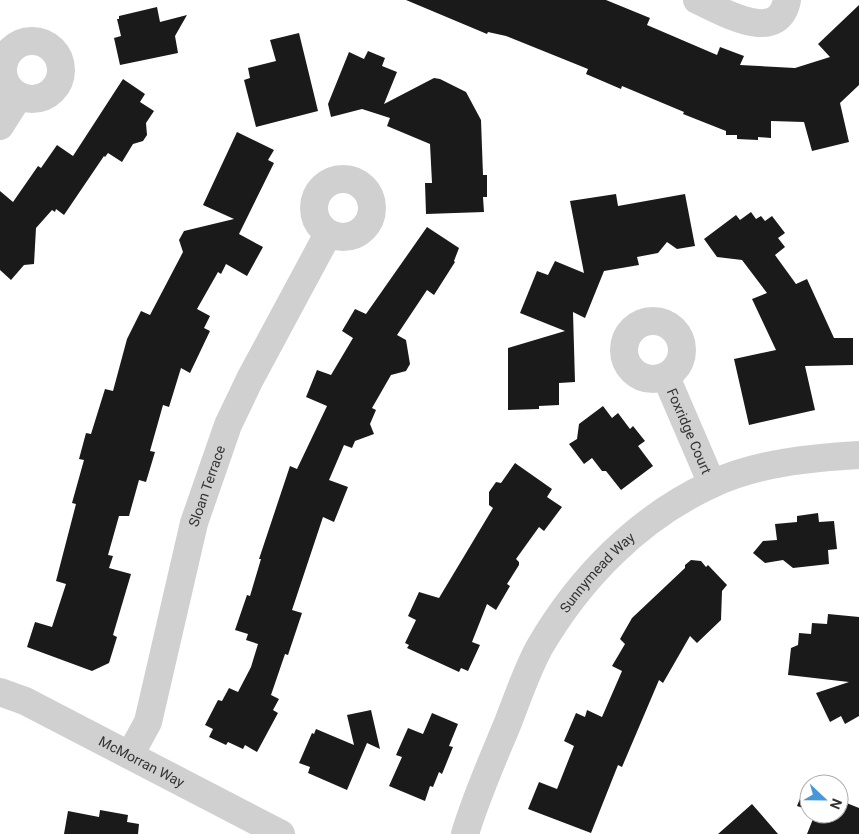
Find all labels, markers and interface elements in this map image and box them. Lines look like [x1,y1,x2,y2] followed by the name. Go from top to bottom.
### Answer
[664,386,715,477] street label: Foxridge Court
[185,443,228,529] street label: Sloan Terrace
[556,529,638,616] street label: Sunnymead Way
[96,733,187,791] street label: McMorran Way
[799,774,849,824] north arrow
[827,796,845,811] text: N

